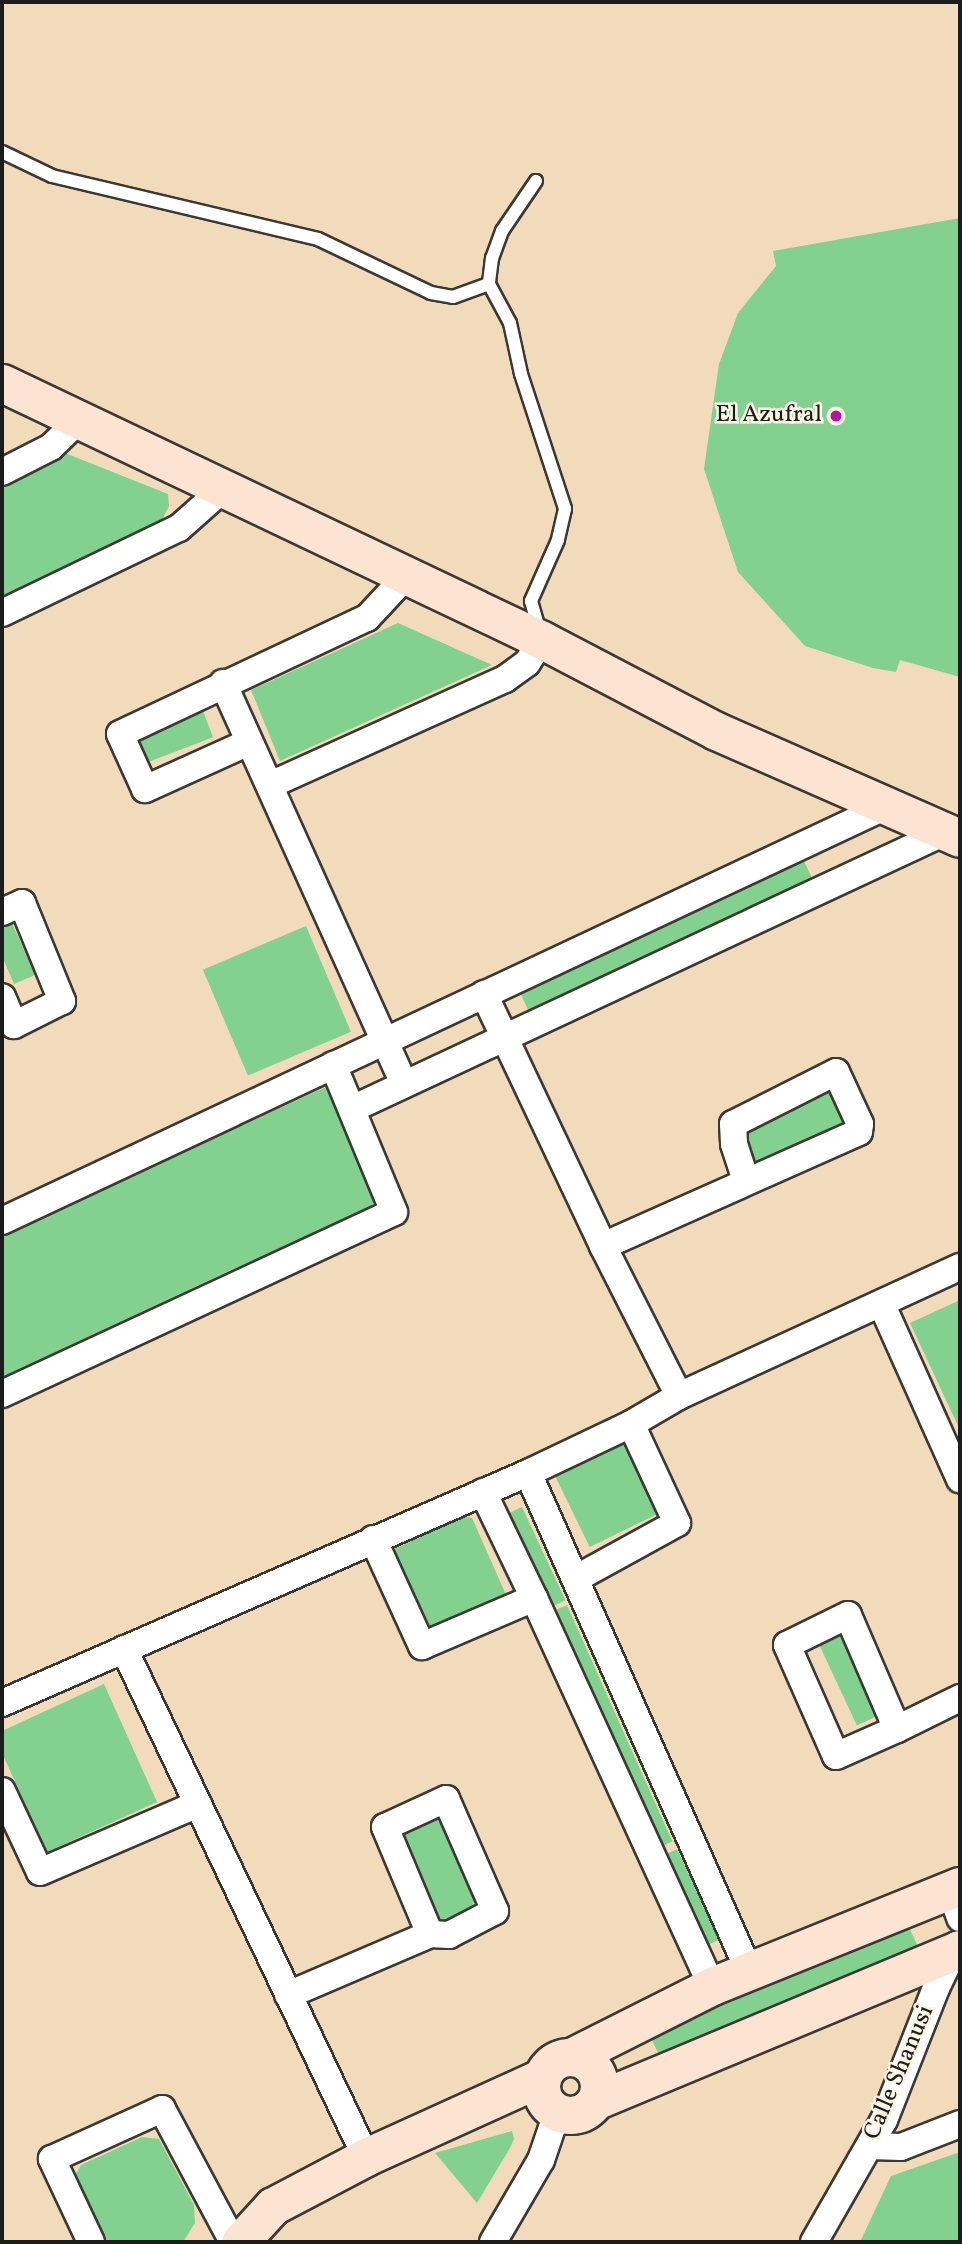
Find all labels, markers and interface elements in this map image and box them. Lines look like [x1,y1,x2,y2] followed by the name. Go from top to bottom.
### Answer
[716,402,822,430] place label: El Azufral
[828,408,844,424] marker: El Azufral
[859,2002,941,2144] street label: Calle Shanusi

